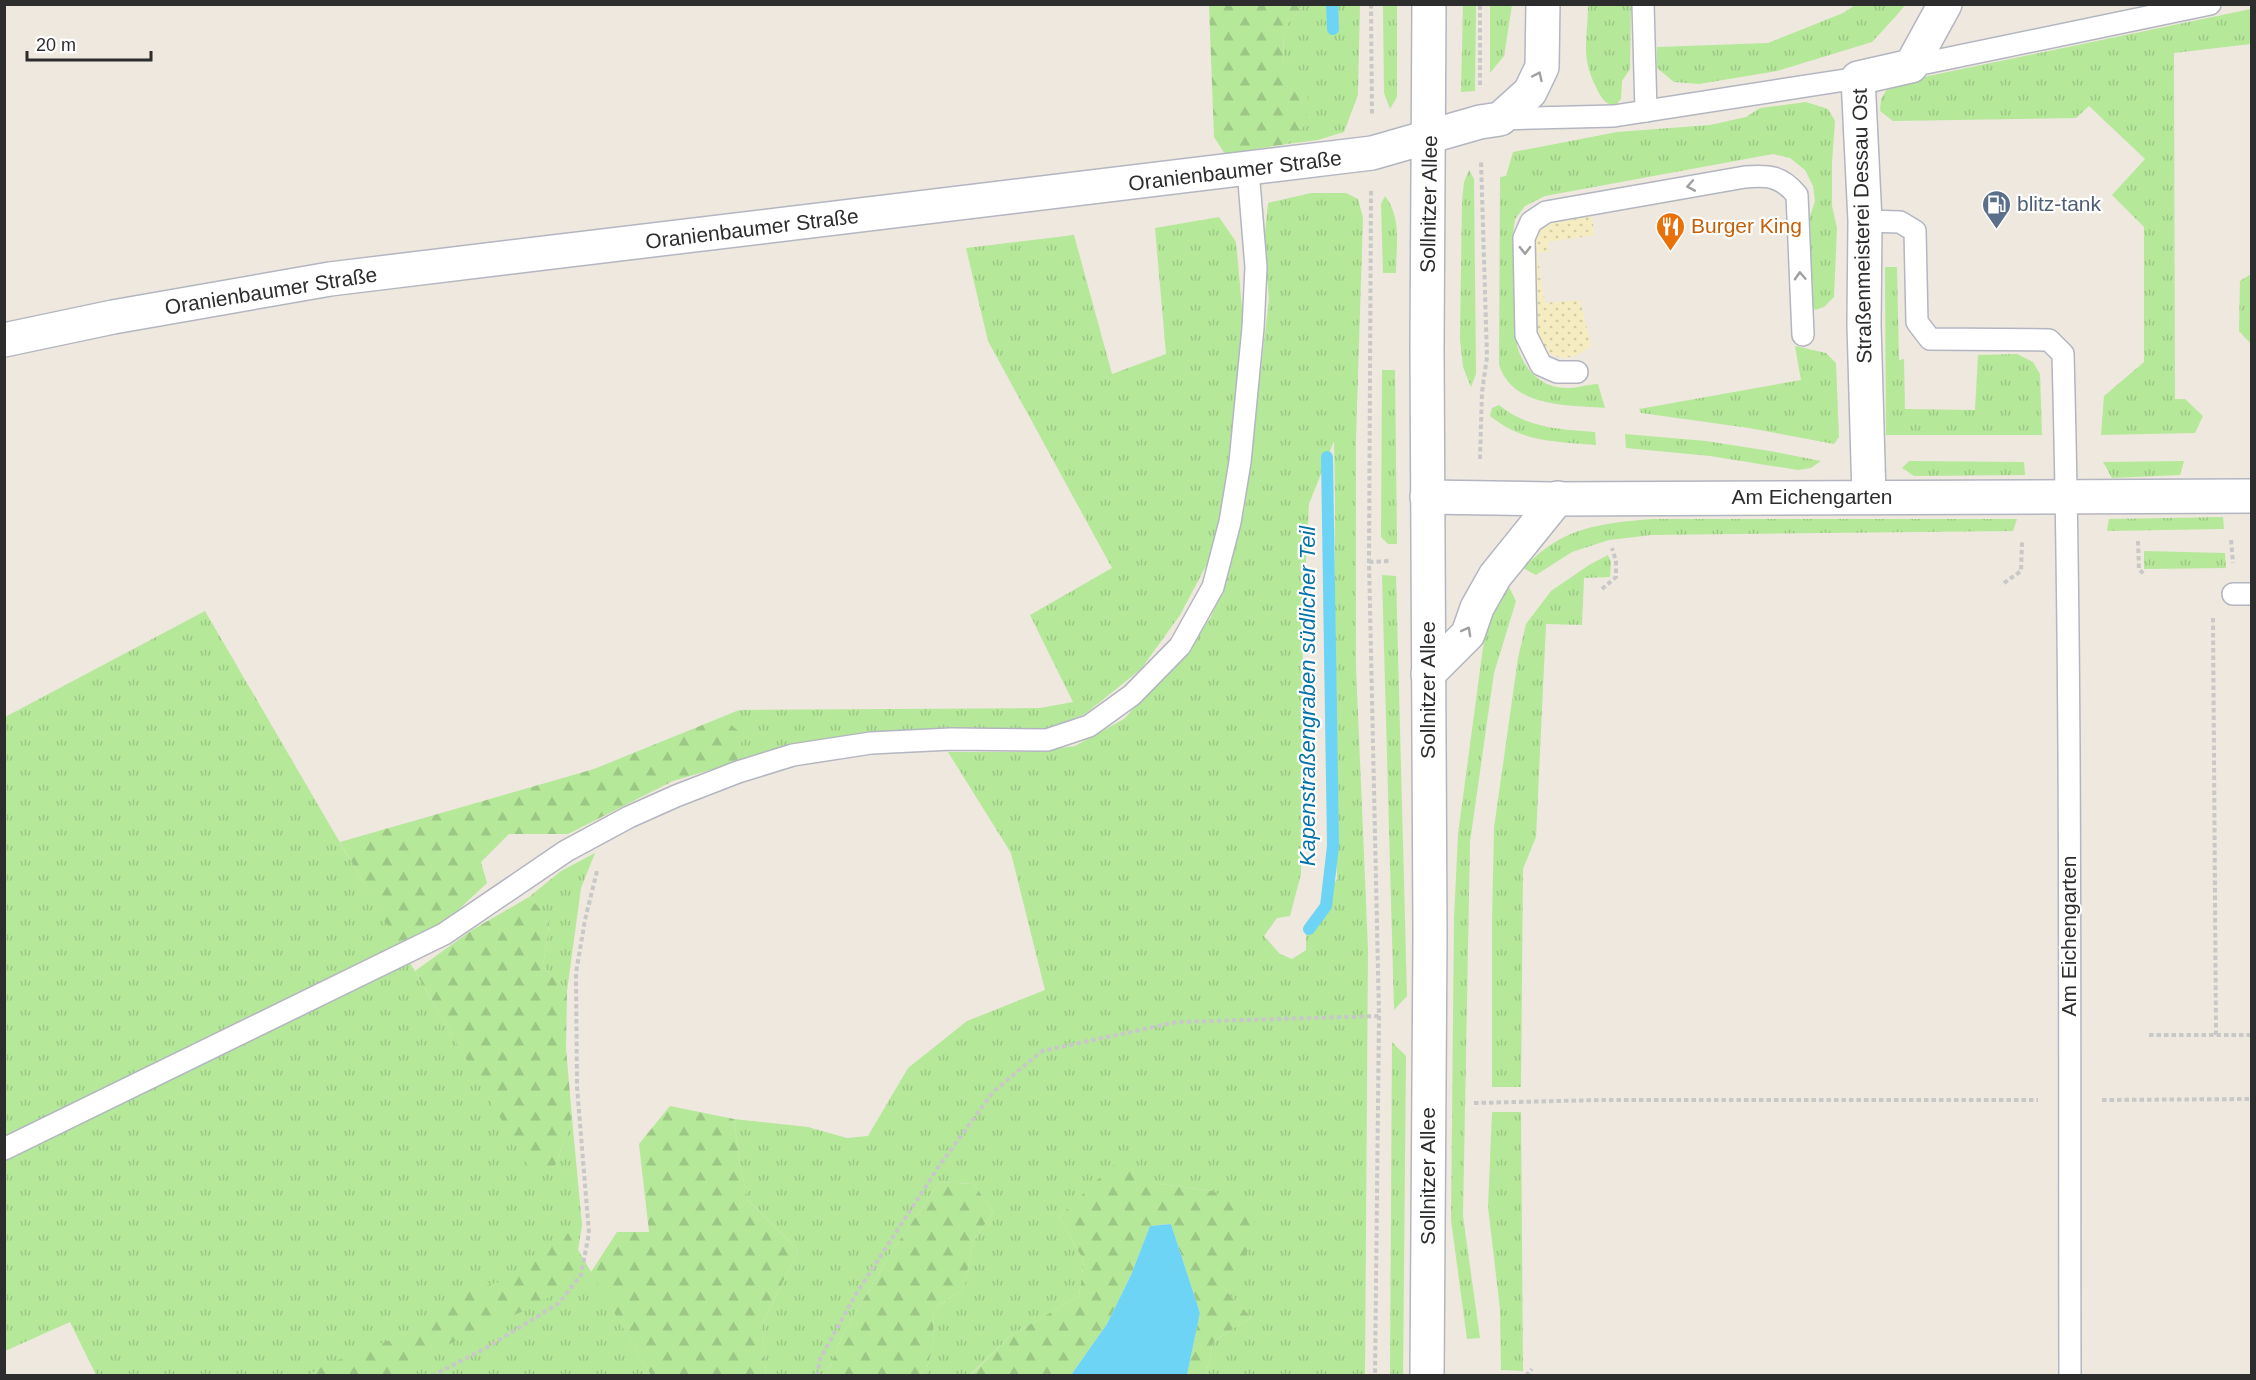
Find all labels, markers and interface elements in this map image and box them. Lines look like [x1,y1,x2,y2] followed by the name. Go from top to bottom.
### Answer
[27,24,152,62] scale bar
[36,35,76,55] text: 20 m
[1530,71,1542,82] one-way arrow
[1848,88,1875,364] street label: Straßenmeisterei Dessau Ost
[1416,135,1441,273] street label: Sollnitzer Allee
[1127,146,1343,195] street label: Oranienbaumer Straße
[1687,179,1697,192] one-way arrow
[1980,188,2012,230] fuel station icon: blitz-tank
[2017,192,2102,215] place label: blitz-tank
[644,204,860,253] street label: Oranienbaumer Straße
[1654,210,1686,252] restaurant icon: Burger King
[1691,214,1802,237] place label: Burger King
[1518,246,1531,255] one-way arrow
[163,262,379,319] street label: Oranienbaumer Straße
[1794,272,1807,281] one-way arrow
[1731,485,1893,508] street label: Am Eichengarten
[1295,525,1320,866] water label: Kapenstraßengraben südlicher Teil
[1416,621,1439,759] street label: Sollnitzer Allee
[1460,627,1471,637] one-way arrow
[2057,855,2080,1017] street label: Am Eichengarten
[1416,1107,1439,1245] street label: Sollnitzer Allee

